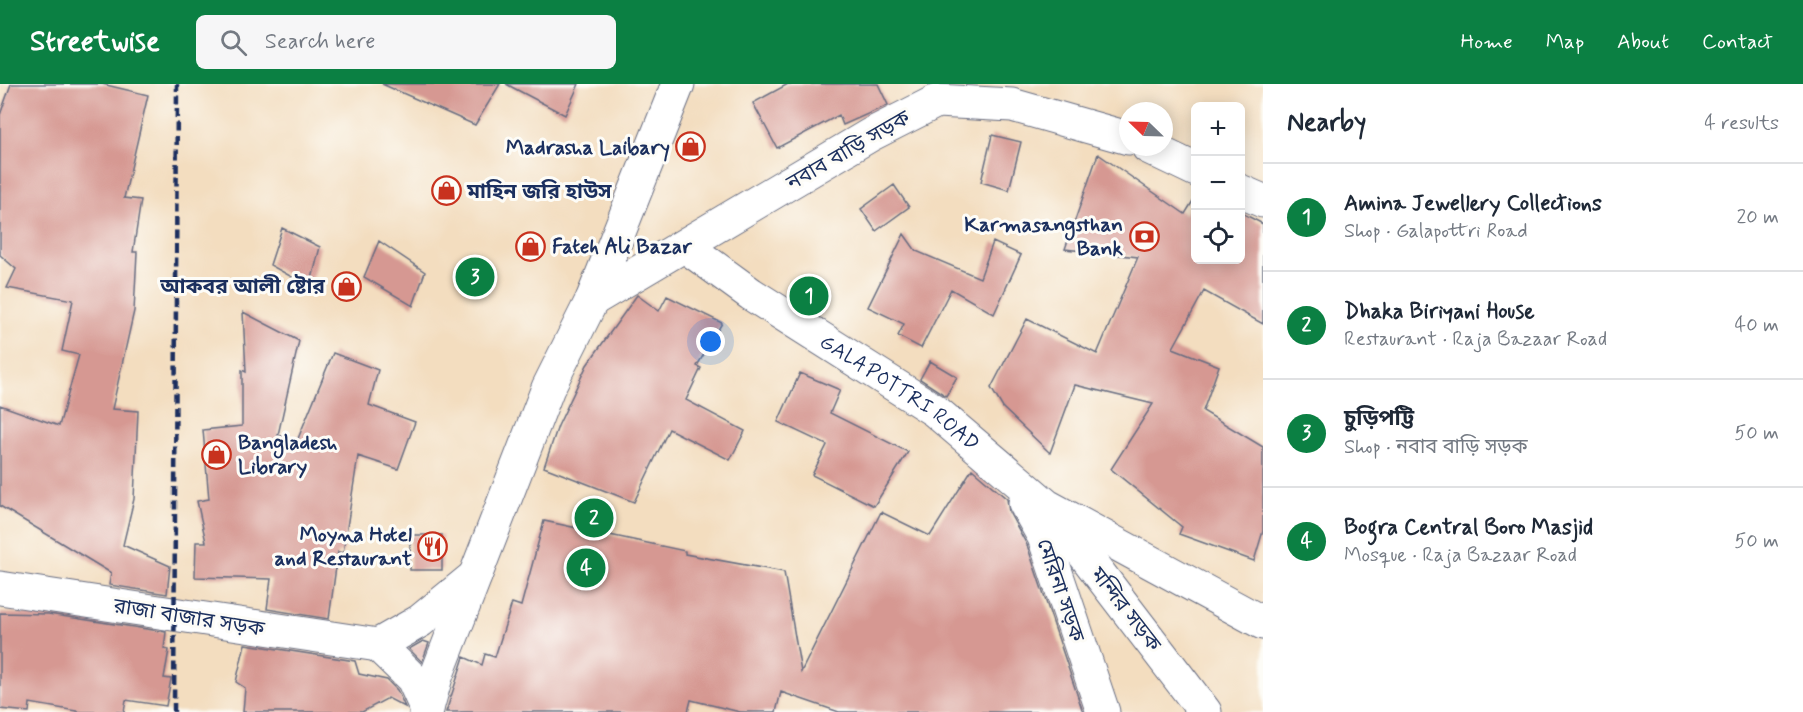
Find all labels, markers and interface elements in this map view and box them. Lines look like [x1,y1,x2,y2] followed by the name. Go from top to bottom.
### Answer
[196,15,616,69] search box
[30,24,160,61] text: Streetwise
[217,26,250,59] icon: search
[265,28,375,56] text: Search here
[1461,28,1513,56] text: Home
[1546,28,1584,56] text: Map
[1617,28,1669,56] text: About
[1702,28,1773,56] text: Contact
[1119,102,1173,156] north arrow
[1191,102,1245,264] map controls
[1191,102,1245,156] button: +
[781,104,916,198] street label: নবাব বাড়ি সড়ক
[1287,106,1366,140] text: Nearby
[1704,110,1779,137] text: 4 results
[675,131,707,163] shop icon: Madrasha Laibary
[506,134,670,162] place label: Madrasha Laibary
[1191,156,1245,210] button: −
[430,175,462,207] shop icon: মাহিন জরি হাউস
[466,178,612,206] place label: মাহিন জরি হাউস
[1344,190,1602,218] text: Amina Jewellery Collections
[1302,204,1311,231] text: 1
[1736,204,1779,231] text: 20 m
[1191,210,1245,264] button: locate
[964,211,1124,263] place label: Karmasangsthan Bank
[1344,218,1528,245] text: Shop · Galapottri Road
[1128,220,1160,252] bank icon: Karmasangsthan Bank
[515,230,547,262] shop icon: Fateh Ali Bazar
[552,233,693,261] place label: Fateh Ali Bazar
[456,254,494,300] pin: 3
[330,270,362,302] shop icon: আকবর আলী ষ্টোর
[159,273,325,301] place label: আকবর আলী ষ্টোর
[790,274,828,318] pin: 1
[1344,298,1535,326] text: Dhaka Biriyani House
[1302,312,1311,339] text: 2
[1735,312,1779,339] text: 40 m
[1344,326,1607,353] text: Restaurant · Raja Bazaar Road
[696,327,725,356] your location
[814,328,985,458] street label: GALAPOTTRI ROAD
[1344,405,1414,433] text: চুড়িপট্টি
[1302,420,1311,447] text: 3
[1734,420,1779,447] text: 50 m
[238,429,338,481] place label: Bangladesh Library
[1344,434,1528,461] text: Shop · নবাব বাড়ি সড়ক
[201,438,233,470] shop icon: Bangladesh Library
[574,496,614,540] pin: 2
[1344,514,1593,542] text: Bogra Central Boro Masjid
[275,521,412,573] place label: Moyna Hotel and Restaurant
[1301,528,1312,555] text: 4
[1734,528,1779,555] text: 50 m
[417,530,449,562] restaurant icon: Moyna Hotel and Restaurant
[1029,535,1091,647] street label: মেরিনা সড়ক
[1344,542,1577,569] text: Mosque · Raja Bazaar Road
[566,546,606,590] pin: 4
[1083,561,1168,658] street label: মন্দির সড়ক
[110,592,267,644] street label: রাজা বাজার সড়ক

